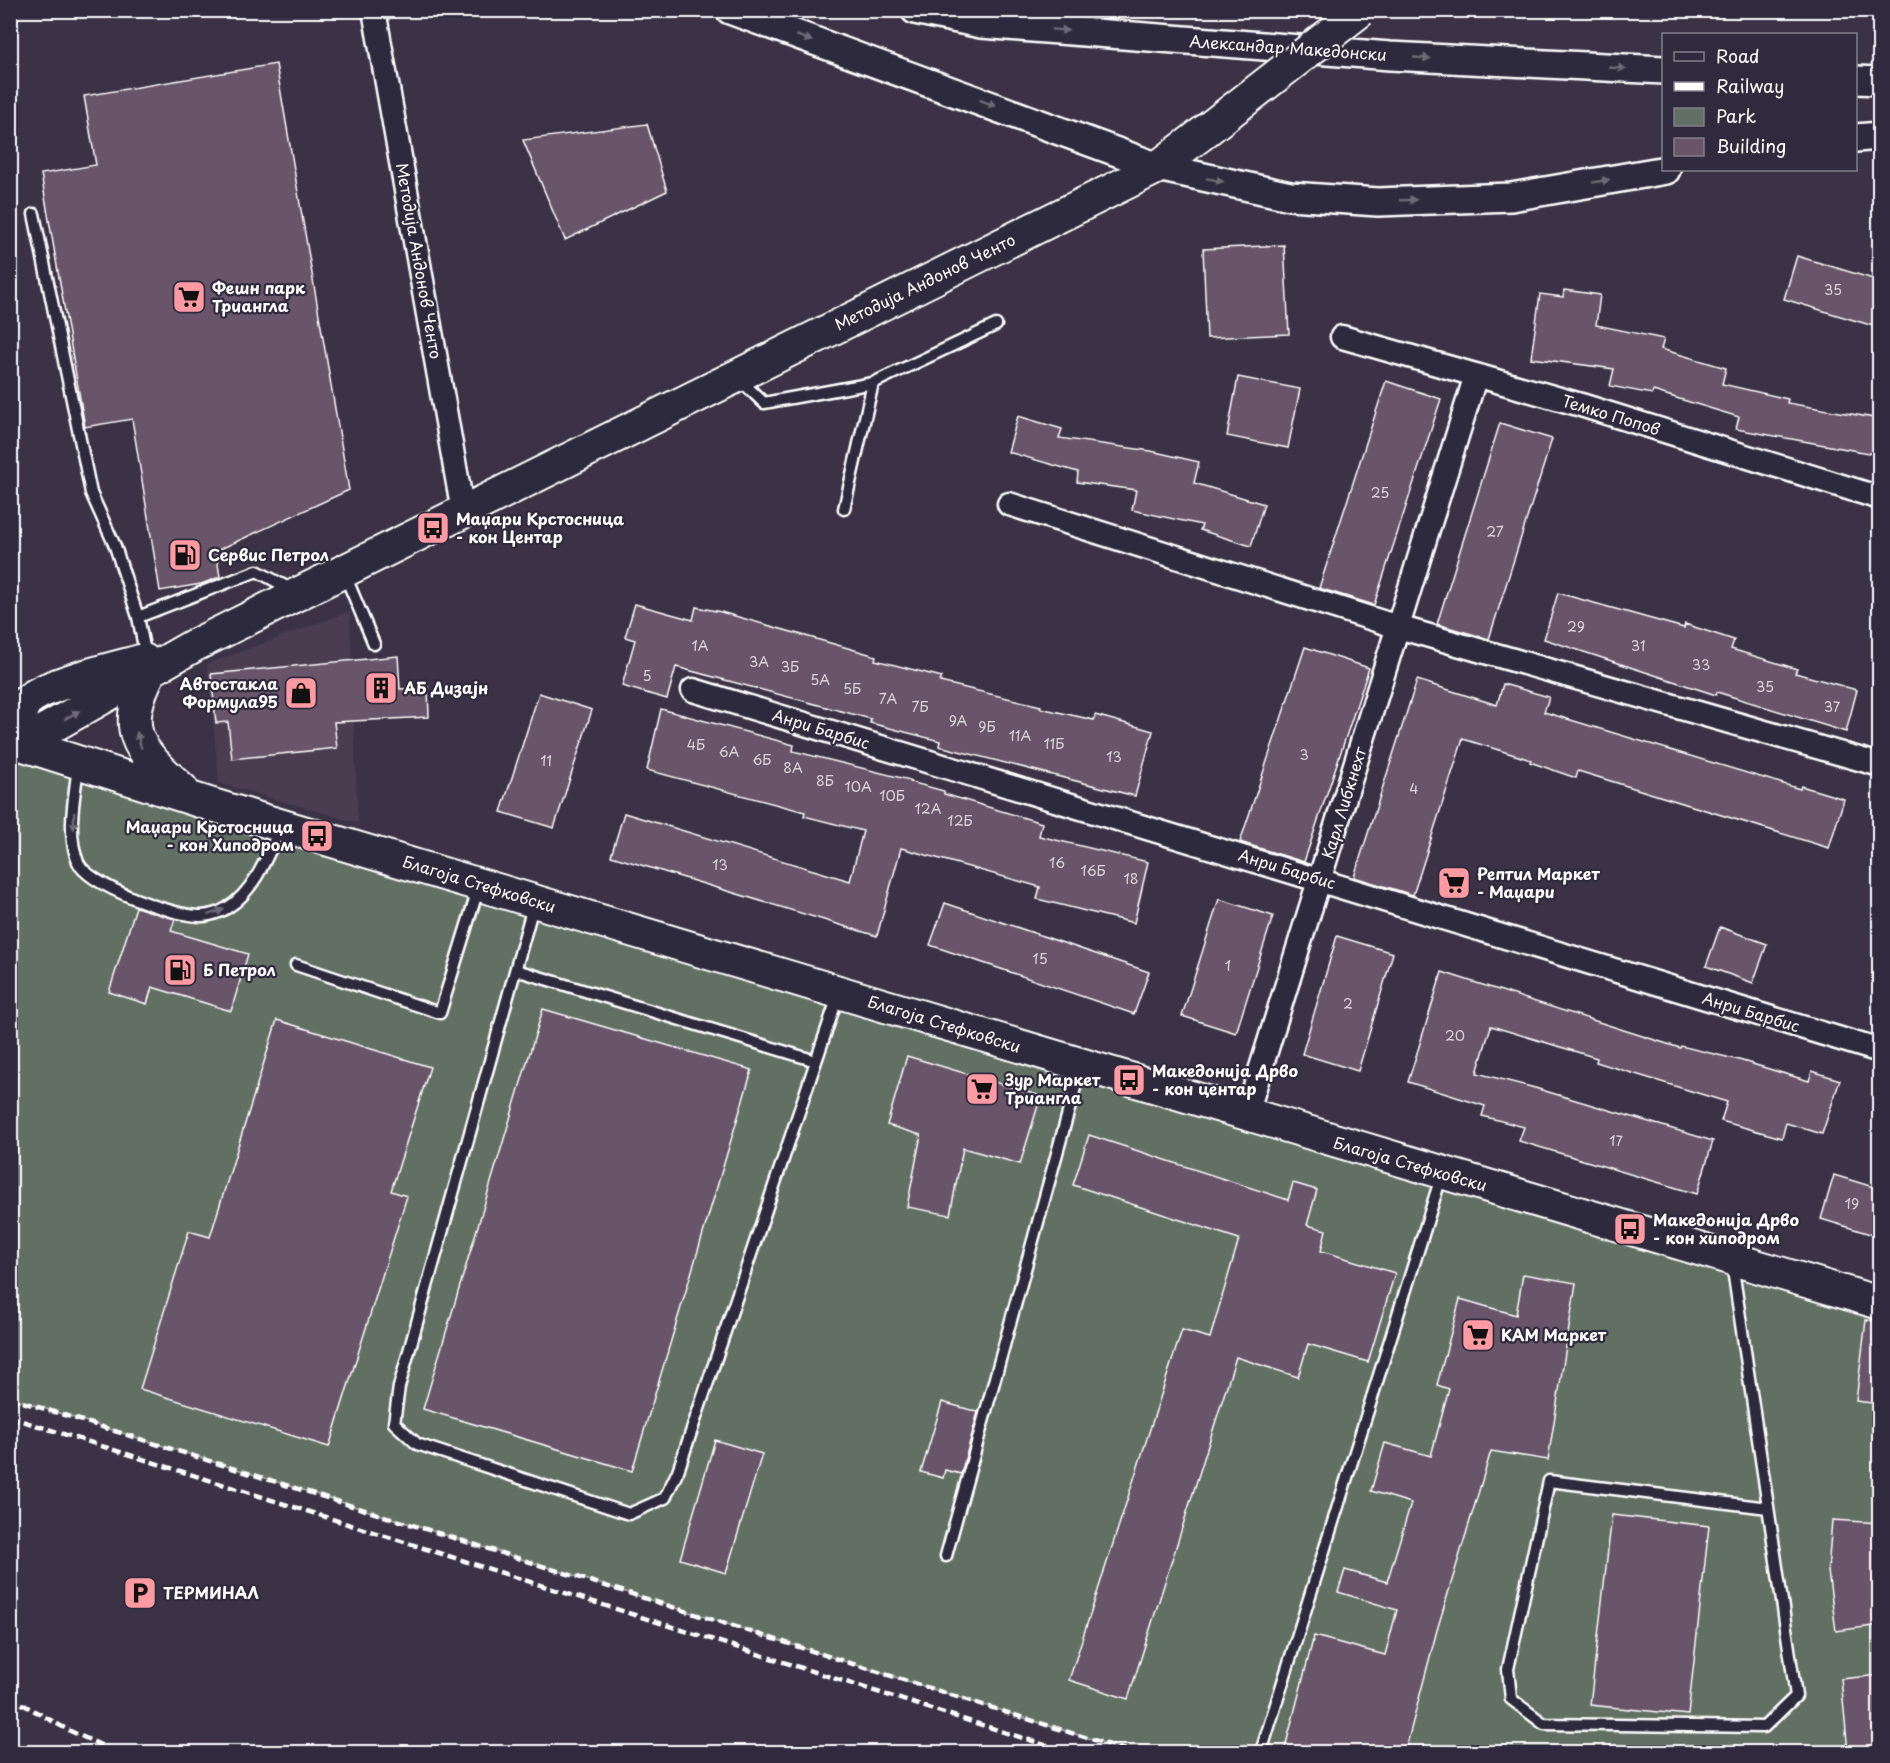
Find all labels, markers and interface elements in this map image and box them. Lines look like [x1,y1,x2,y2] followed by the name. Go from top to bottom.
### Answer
[1051,26,1070,35] one-way arrow
[1189,28,1388,66] street label: Александар Македонски
[795,33,813,43] one-way arrow
[1662,33,1857,171] legend
[1716,42,1760,69] text: Road
[1413,53,1432,62] one-way arrow
[1608,63,1627,73] one-way arrow
[1716,72,1784,99] text: Railway
[979,99,997,109] one-way arrow
[1716,102,1756,129] text: Park
[1716,132,1786,159] text: Building
[391,161,449,361] street label: Методија Андонов Ченто
[1206,175,1224,185] one-way arrow
[1592,176,1611,185] one-way arrow
[1398,196,1417,205] one-way arrow
[830,227,1019,335] street label: Методија Андонов Ченто
[212,275,306,317] place label: Фешн парк Триангла
[171,279,207,315] supermarket icon: Фешн парк Триангла
[1824,279,1842,300] house number: 35
[1559,388,1663,440] street label: Темко Попов
[1371,482,1389,503] house number: 25
[456,506,624,548] place label: Маџари Крстосница - кон Центар
[415,510,451,546] bus stop icon: Маџари Крстосница - кон Центар
[1486,521,1504,542] house number: 27
[167,537,203,573] fuel station icon: Сервис Петрол
[208,542,329,566] place label: Сервис Петрол
[1567,616,1585,637] house number: 29
[691,635,709,656] house number: 1А
[1631,635,1645,656] house number: 31
[749,651,769,672] house number: 3А
[1692,654,1710,675] house number: 33
[781,656,799,677] house number: 3Б
[642,665,652,686] house number: 5
[810,669,830,690] house number: 5А
[363,670,399,706] building icon: АБ Дизајн
[180,671,278,713] place label: Автостакла Формула95
[283,675,319,711] shop icon: Автостакла Формула95
[403,675,488,699] place label: АБ Дизајн
[1756,676,1774,697] house number: 35
[843,678,861,699] house number: 5Б
[879,688,898,709] house number: 7А
[911,696,929,717] house number: 7Б
[1824,696,1841,717] house number: 37
[770,702,873,754] street label: Анри Барбис
[64,710,81,720] one-way arrow
[949,710,968,731] house number: 9А
[978,716,996,737] house number: 9Б
[1009,725,1031,746] house number: 11А
[134,731,144,749] one-way arrow
[1044,733,1064,754] house number: 11Б
[687,734,705,755] house number: 4Б
[719,741,740,762] house number: 6А
[1315,743,1372,862] street label: Карл Либкнехт
[1299,744,1309,765] house number: 3
[1106,746,1122,767] house number: 13
[753,749,771,770] house number: 6Б
[540,750,552,771] house number: 11
[783,757,803,778] house number: 8А
[816,770,834,791] house number: 8Б
[844,776,872,797] house number: 10А
[1409,778,1419,799] house number: 4
[879,785,905,806] house number: 10Б
[915,798,942,819] house number: 12А
[947,810,973,831] house number: 12Б
[69,811,79,830] one-way arrow
[126,814,294,856] place label: Маџари Крстосница - кон Хиподром
[299,818,335,854] bus stop icon: Маџари Крстосница - кон Хиподром
[1236,842,1339,894] street label: Анри Барбис
[400,848,559,918] street label: Благоја Стефковски
[1049,852,1065,873] house number: 16
[712,854,728,875] house number: 13
[1080,860,1106,881] house number: 16Б
[1477,861,1601,903] place label: Рептил Маркет - Маџари
[1436,865,1472,901] supermarket icon: Рептил Маркет - Маџари
[1123,868,1139,889] house number: 18
[207,907,225,917] one-way arrow
[1032,948,1048,969] house number: 15
[162,952,198,988] fuel station icon: Б Петрол
[1225,955,1231,976] house number: 1
[203,957,276,981] place label: Б Петрол
[1700,985,1803,1037] street label: Анри Барбис
[865,988,1024,1058] street label: Благоја Стефковски
[1343,993,1353,1014] house number: 2
[1445,1025,1465,1046] house number: 20
[1152,1058,1298,1100] place label: Македонија Дрво - кон центар
[1111,1062,1147,1098] bus stop icon: Македонија Дрво - кон центар
[1004,1067,1101,1109] place label: Зур Маркет Триангла
[964,1071,1000,1107] supermarket icon: Зур Маркет Триангла
[1331,1130,1490,1196] street label: Благоја Стефковски
[1609,1130,1623,1151] house number: 17
[1845,1193,1859,1214] house number: 19
[1653,1207,1799,1249] place label: Македонија Дрво - кон хиподром
[1612,1211,1648,1247] bus stop icon: Македонија Дрво - кон хиподром
[1460,1317,1496,1353] supermarket icon: КАМ Маркет
[1501,1322,1607,1346] place label: КАМ Маркет
[122,1575,158,1611] parking icon: ТЕРМИНАЛ
[163,1580,259,1604] place label: ТЕРМИНАЛ

